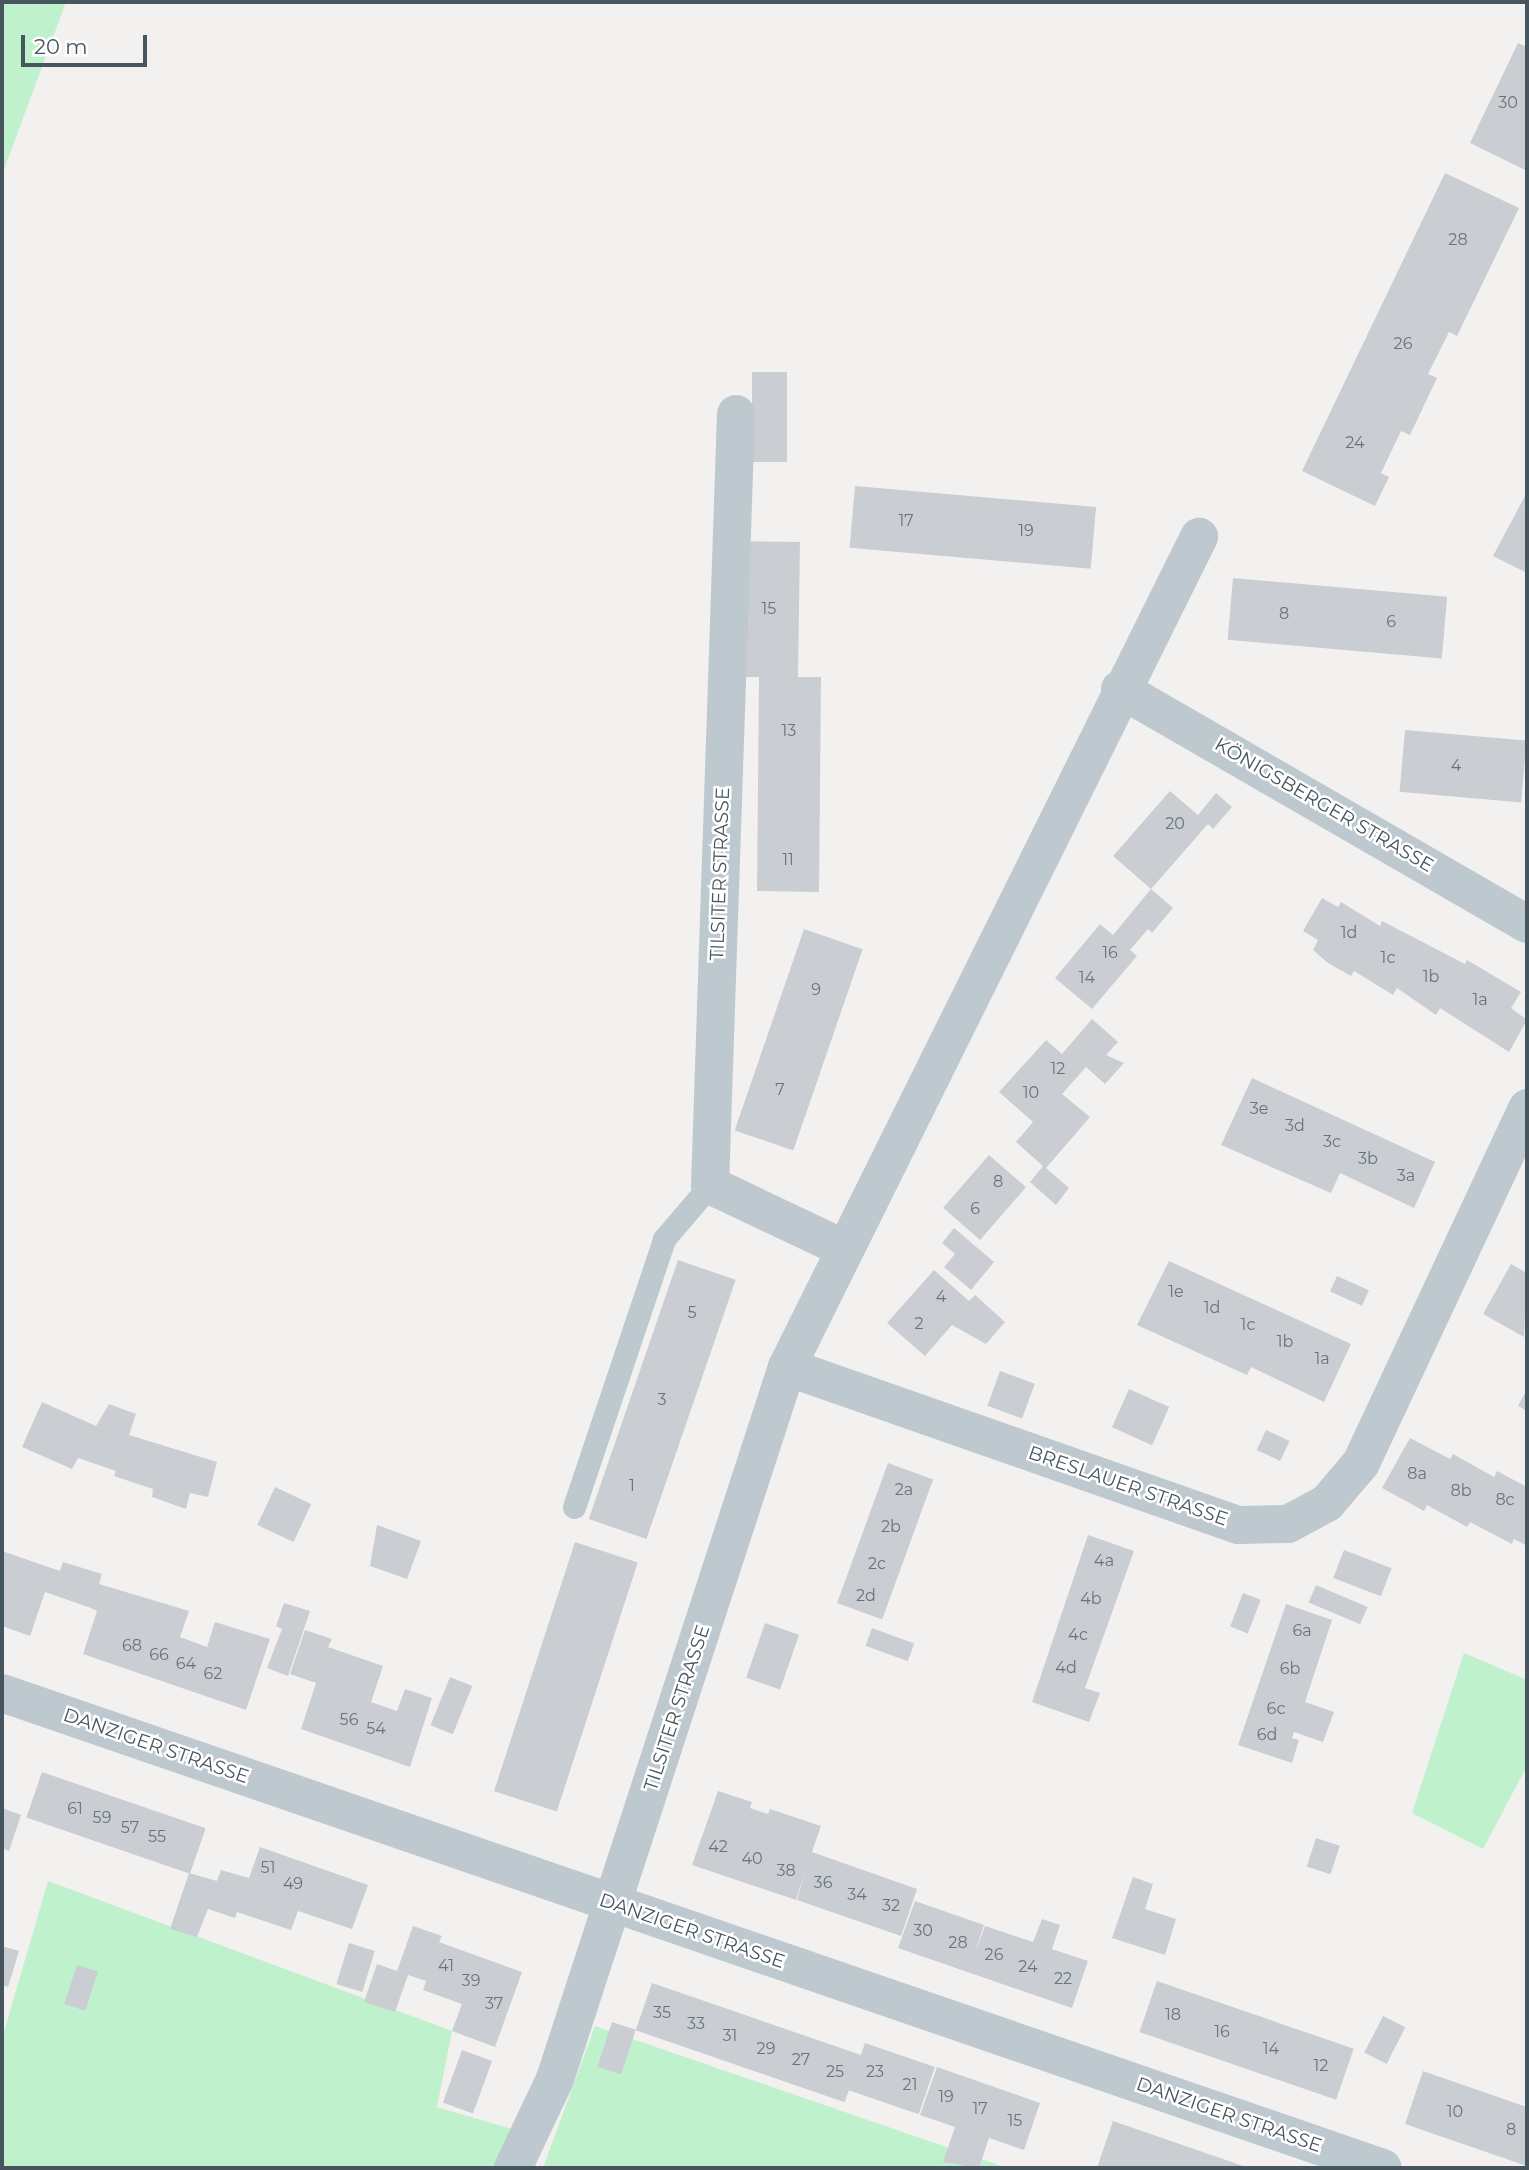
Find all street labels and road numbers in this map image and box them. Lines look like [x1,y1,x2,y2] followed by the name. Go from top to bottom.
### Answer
[1210,733,1438,877] street label: KÖNIGSBERGER STRASSE
[706,787,734,961] street label: TILSITER STRASSE
[1025,1441,1231,1531] street label: BRESLAUER STRASSE
[639,1622,715,1794] street label: TILSITER STRASSE
[60,1704,252,1788] street label: DANZIGER STRASSE
[596,1889,788,1973] street label: DANZIGER STRASSE
[1133,2073,1325,2157] street label: DANZIGER STRASSE

